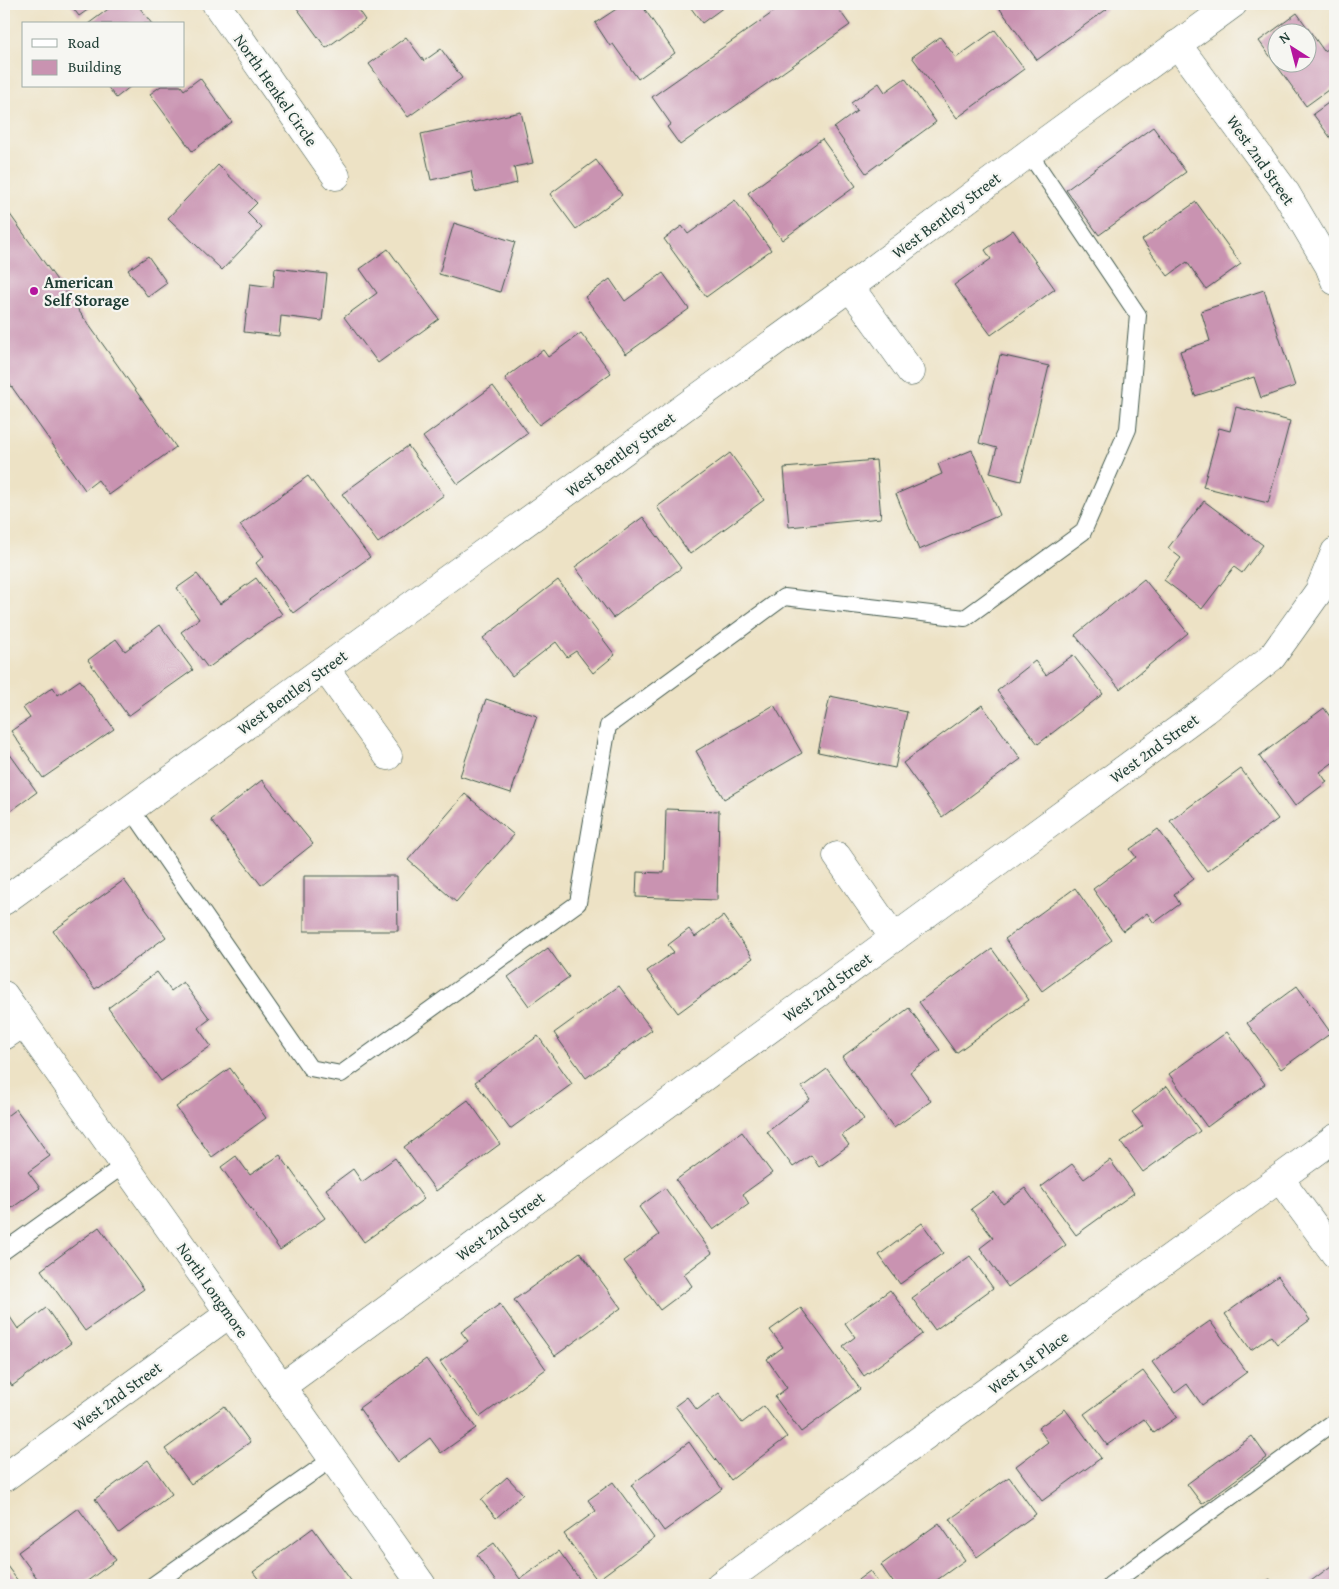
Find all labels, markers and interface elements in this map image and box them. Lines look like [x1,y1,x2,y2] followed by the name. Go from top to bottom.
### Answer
[22,22,185,88] legend
[1266,22,1316,72] north arrow
[1275,26,1295,48] text: N
[228,29,324,151] street label: North Henkel Circle
[68,32,99,53] text: Road
[68,56,122,77] text: Building
[1221,110,1301,210] street label: West 2nd Street
[886,166,1006,264] street label: West Bentley Street
[44,270,129,312] place label: American Self Storage
[28,285,40,297] marker: American Self Storage
[560,406,680,502] street label: West Bentley Street
[232,644,352,740] street label: West Bentley Street
[1104,707,1204,789] street label: West 2nd Street
[777,946,877,1028] street label: West 2nd Street
[450,1185,550,1267] street label: West 2nd Street
[171,1238,255,1342] street label: North Longmore
[983,1325,1073,1399] street label: West 1st Place
[67,1355,167,1437] street label: West 2nd Street

